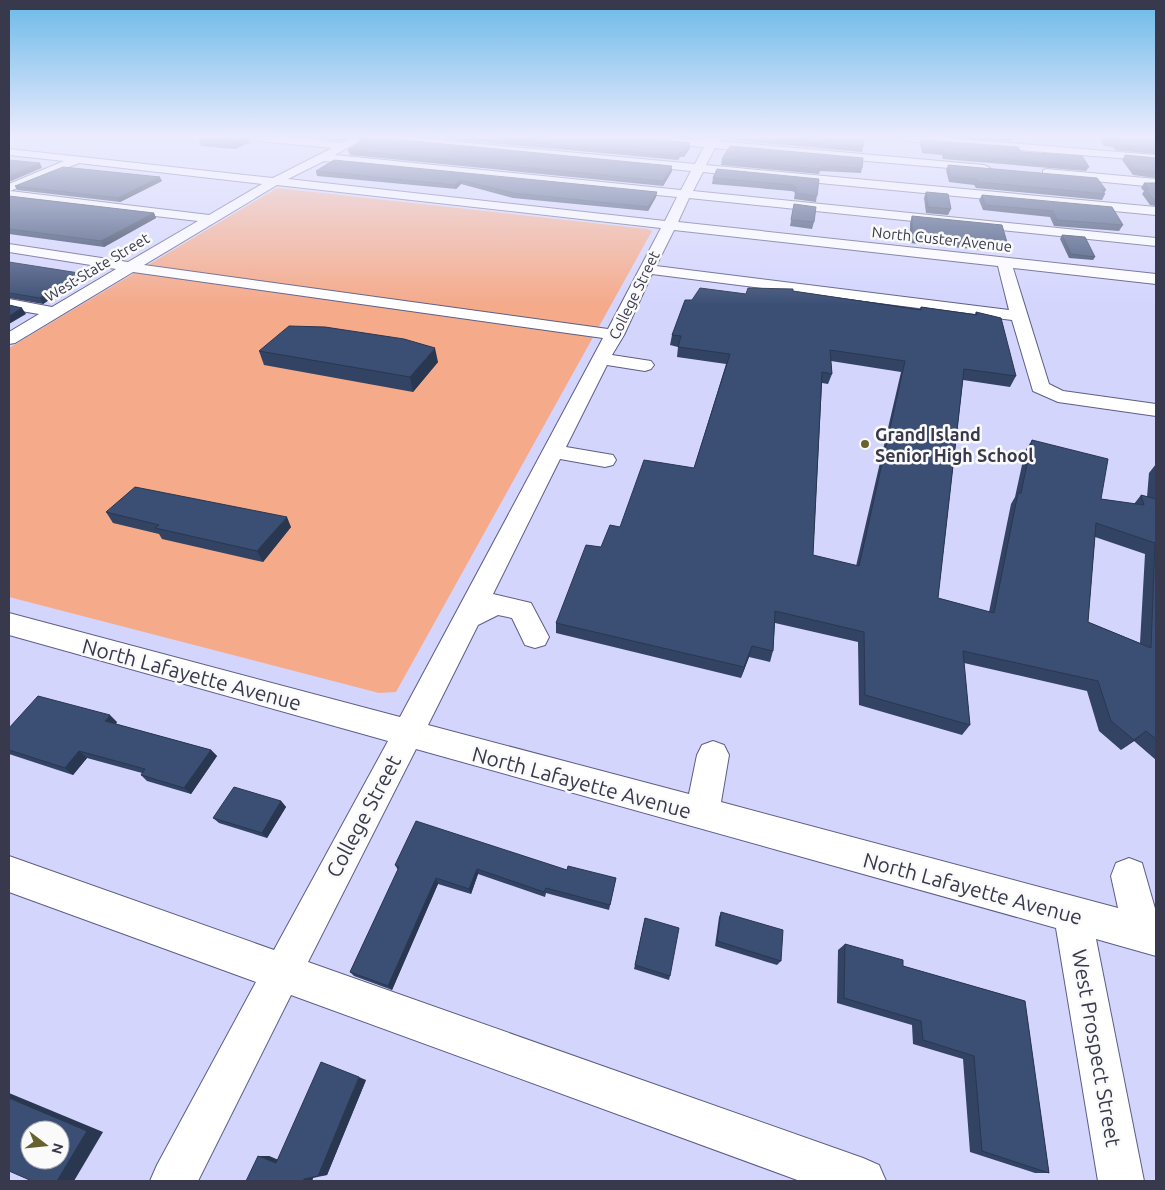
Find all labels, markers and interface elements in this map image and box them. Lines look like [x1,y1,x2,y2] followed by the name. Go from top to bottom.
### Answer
[871,223,1013,255] street label: North Custer Avenue
[42,229,152,305] street label: West State Street
[605,248,663,342] street label: College Street
[875,424,1034,465] place label: Grand Island Senior High School
[859,438,871,450] marker: Grand Island Senior High School
[80,633,304,715] street label: North Lafayette Avenue
[470,741,694,823] street label: North Lafayette Avenue
[321,751,405,881] street label: College Street
[861,847,1085,929] street label: North Lafayette Avenue
[1068,947,1126,1149] street label: West Prospect Street
[20,1120,70,1170] north arrow
[48,1141,67,1156] text: N

